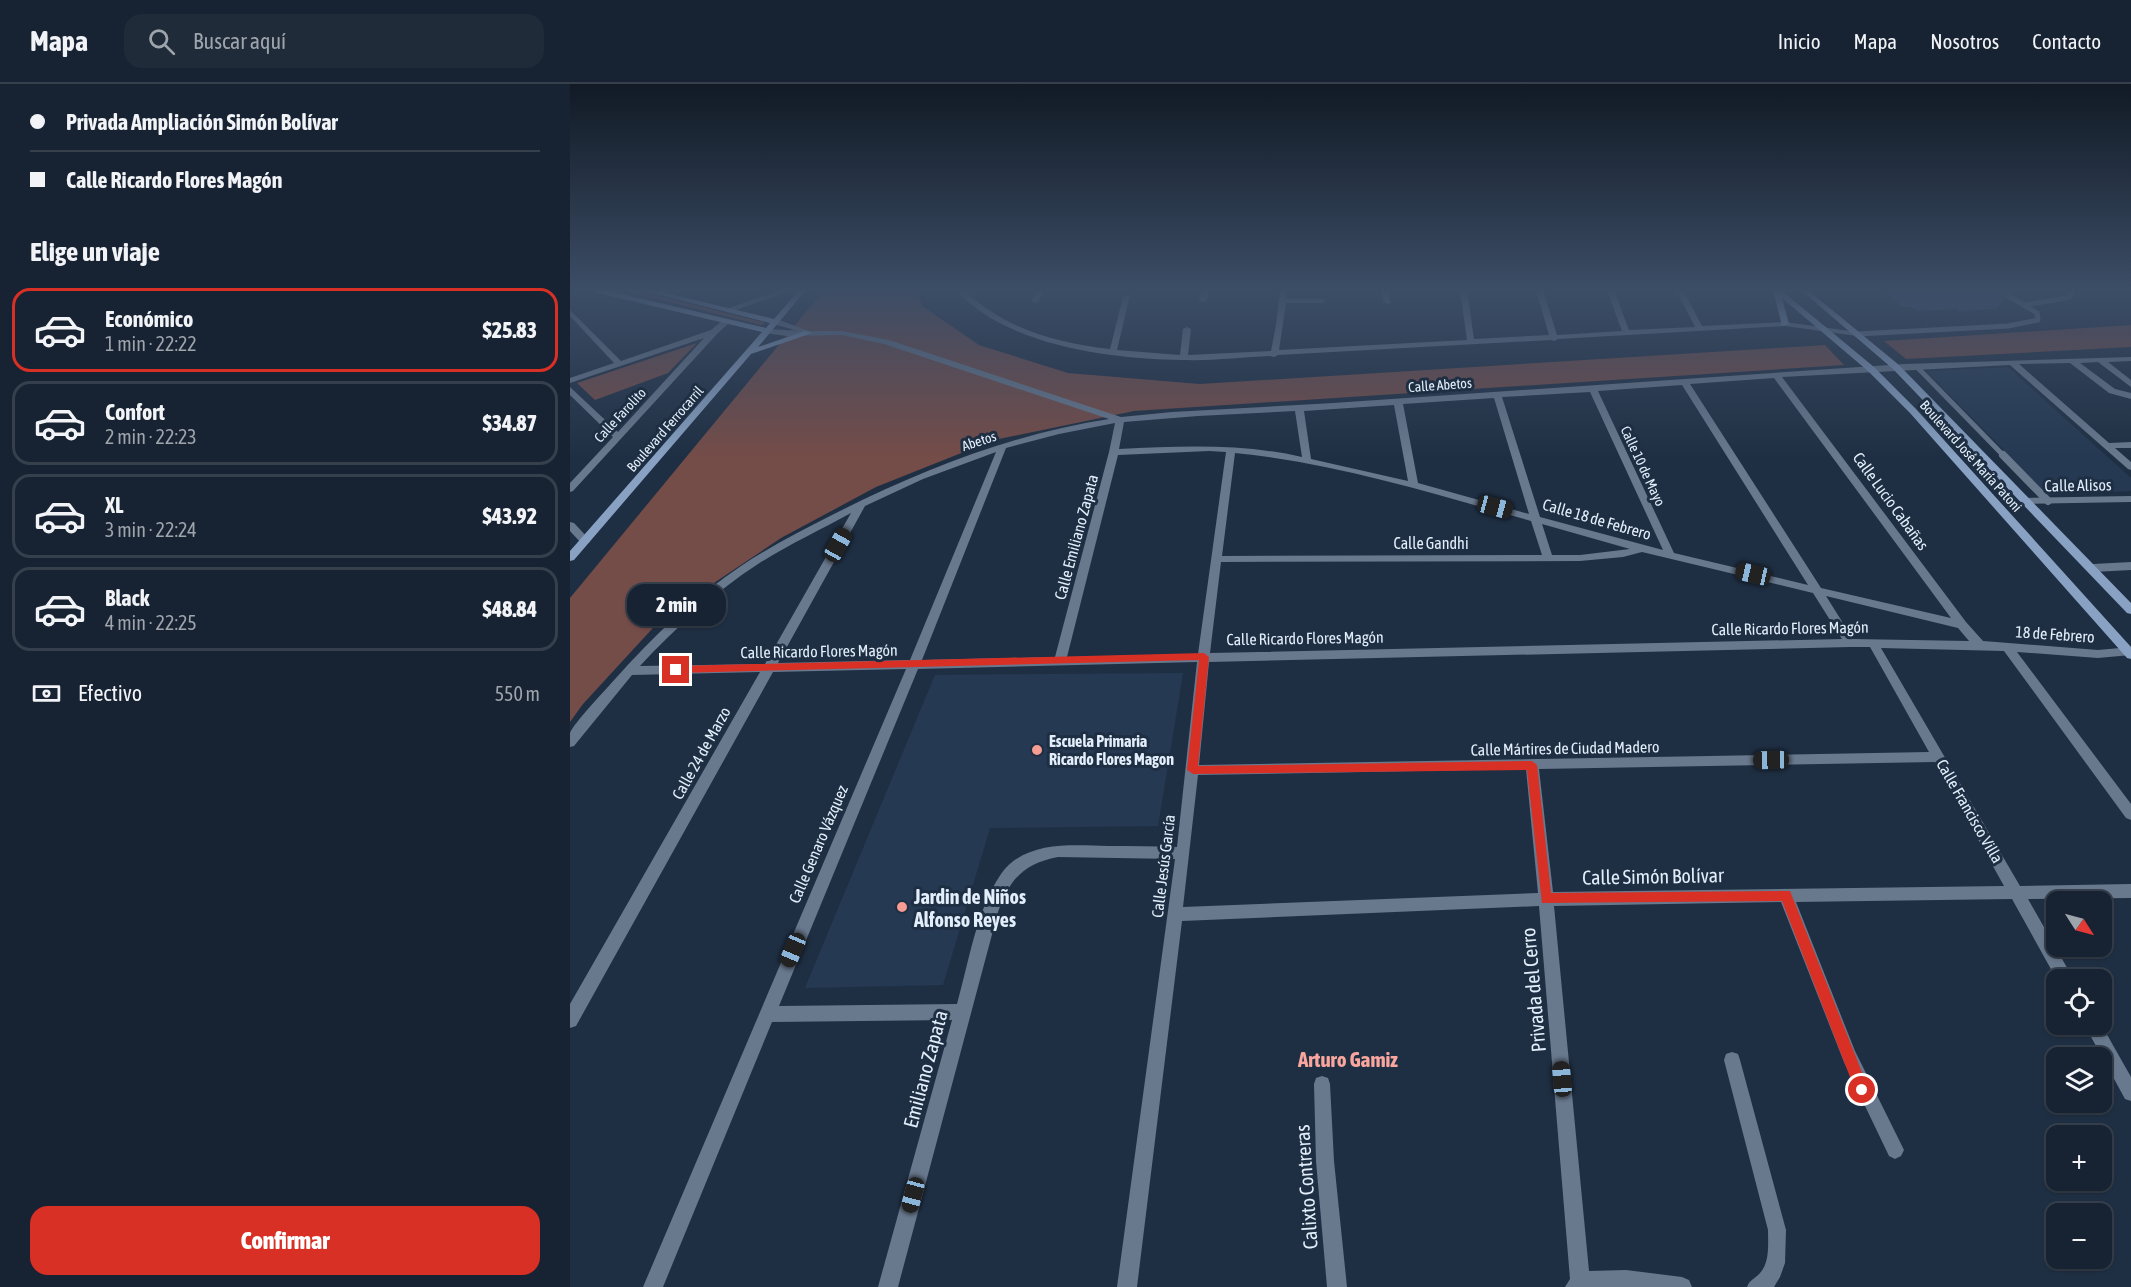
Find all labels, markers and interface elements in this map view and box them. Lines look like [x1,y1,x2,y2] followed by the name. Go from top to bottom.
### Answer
[124,14,544,68] search box
[30,25,88,57] text: Mapa
[145,25,178,58] icon: search
[193,28,286,54] text: Buscar aquí
[1778,29,1821,53] text: Inicio
[1854,29,1897,53] text: Mapa
[1930,29,1999,53] text: Nosotros
[2032,29,2101,53] text: Contacto
[66,109,338,135] text: Privada Ampliación Simón Bolívar
[66,167,282,193] text: Calle Ricardo Flores Magón
[30,236,160,267] text: Elige un viaje
[33,303,87,357] icon: car
[105,306,193,332] text: Económico
[482,317,537,343] text: $25.83
[105,332,197,355] text: 1 min · 22:22
[1408,375,1472,395] street label: Calle Abetos
[624,383,707,475] street label: Boulevard Ferrocarril
[591,385,649,445] street label: Calle Farolito
[33,396,87,450] icon: car
[1917,397,2025,515] street label: Boulevard José María Patoni
[105,399,165,425] text: Confort
[482,410,537,436] text: $34.87
[1617,423,1669,509] street label: Calle 10 de Mayo
[105,425,197,448] text: 2 min · 22:23
[960,428,998,454] street label: Abetos
[1850,449,1933,554] street label: Calle Lucio Cabañas
[1051,472,1102,602] street label: Calle Emiliano Zapata
[2044,475,2112,495] street label: Calle Alisos
[33,489,87,543] icon: car
[105,492,123,518] text: XL
[1475,494,1515,520] car
[1541,495,1653,543] street label: Calle 18 de Febrero
[482,503,537,529] text: $43.92
[105,518,197,541] text: 3 min · 22:24
[821,525,855,565] car
[1393,534,1469,552] street label: Calle Gandhi
[1733,561,1773,587] car
[33,582,87,636] icon: car
[627,583,726,625] callout: 2 min
[105,585,149,611] text: Black
[656,593,697,616] text: 2 min
[482,596,537,622] text: $48.84
[105,611,197,634] text: 4 min · 22:25
[1711,618,1869,639] street label: Calle Ricardo Flores Magón
[2015,622,2095,646] street label: 18 de Febrero
[1226,628,1384,649] street label: Calle Ricardo Flores Magón
[740,641,898,662] street label: Calle Ricardo Flores Magón
[662,656,689,683] route end
[30,677,63,710] icon: cash
[78,680,142,706] text: Efectivo
[495,682,540,705] text: 550 m
[668,704,734,802] street label: Calle 24 de Marzo
[1049,732,1174,768] place label: Escuela Primaria Ricardo Flores Magon
[1470,737,1660,759] street label: Calle Mártires de Ciudad Madero
[1030,743,1044,757] marker: Escuela Primaria Ricardo Flores Magon
[1753,751,1789,769] car
[1933,756,2007,866] street label: Calle Francisco Villa
[785,782,852,906] street label: Calle Genaro Vázquez
[1148,813,1178,919] street label: Calle Jesús García
[1582,863,1725,889] street label: Calle Simón Bolívar
[913,885,1026,931] place label: Jardin de Niños Alfonso Reyes
[2046,891,2112,957] north arrow
[2046,891,2112,1269] map controls
[895,900,909,914] marker: Jardin de Niños Alfonso Reyes
[1516,927,1550,1053] street label: Privada del Cerro
[778,930,808,970] car
[2046,969,2112,1035] button: locate
[898,1008,952,1130] street label: Emiliano Zapata
[1297,1047,1398,1071] district label: Arturo Gamiz
[2046,1047,2112,1113] button: layers
[1551,1060,1573,1098] car
[1848,1076,1875,1103] route start
[1290,1124,1322,1250] street label: Calixto Contreras
[2046,1125,2112,1191] button: +
[900,1175,926,1215] car
[2046,1203,2112,1269] button: −
[30,1206,540,1275] button: Confirmar

